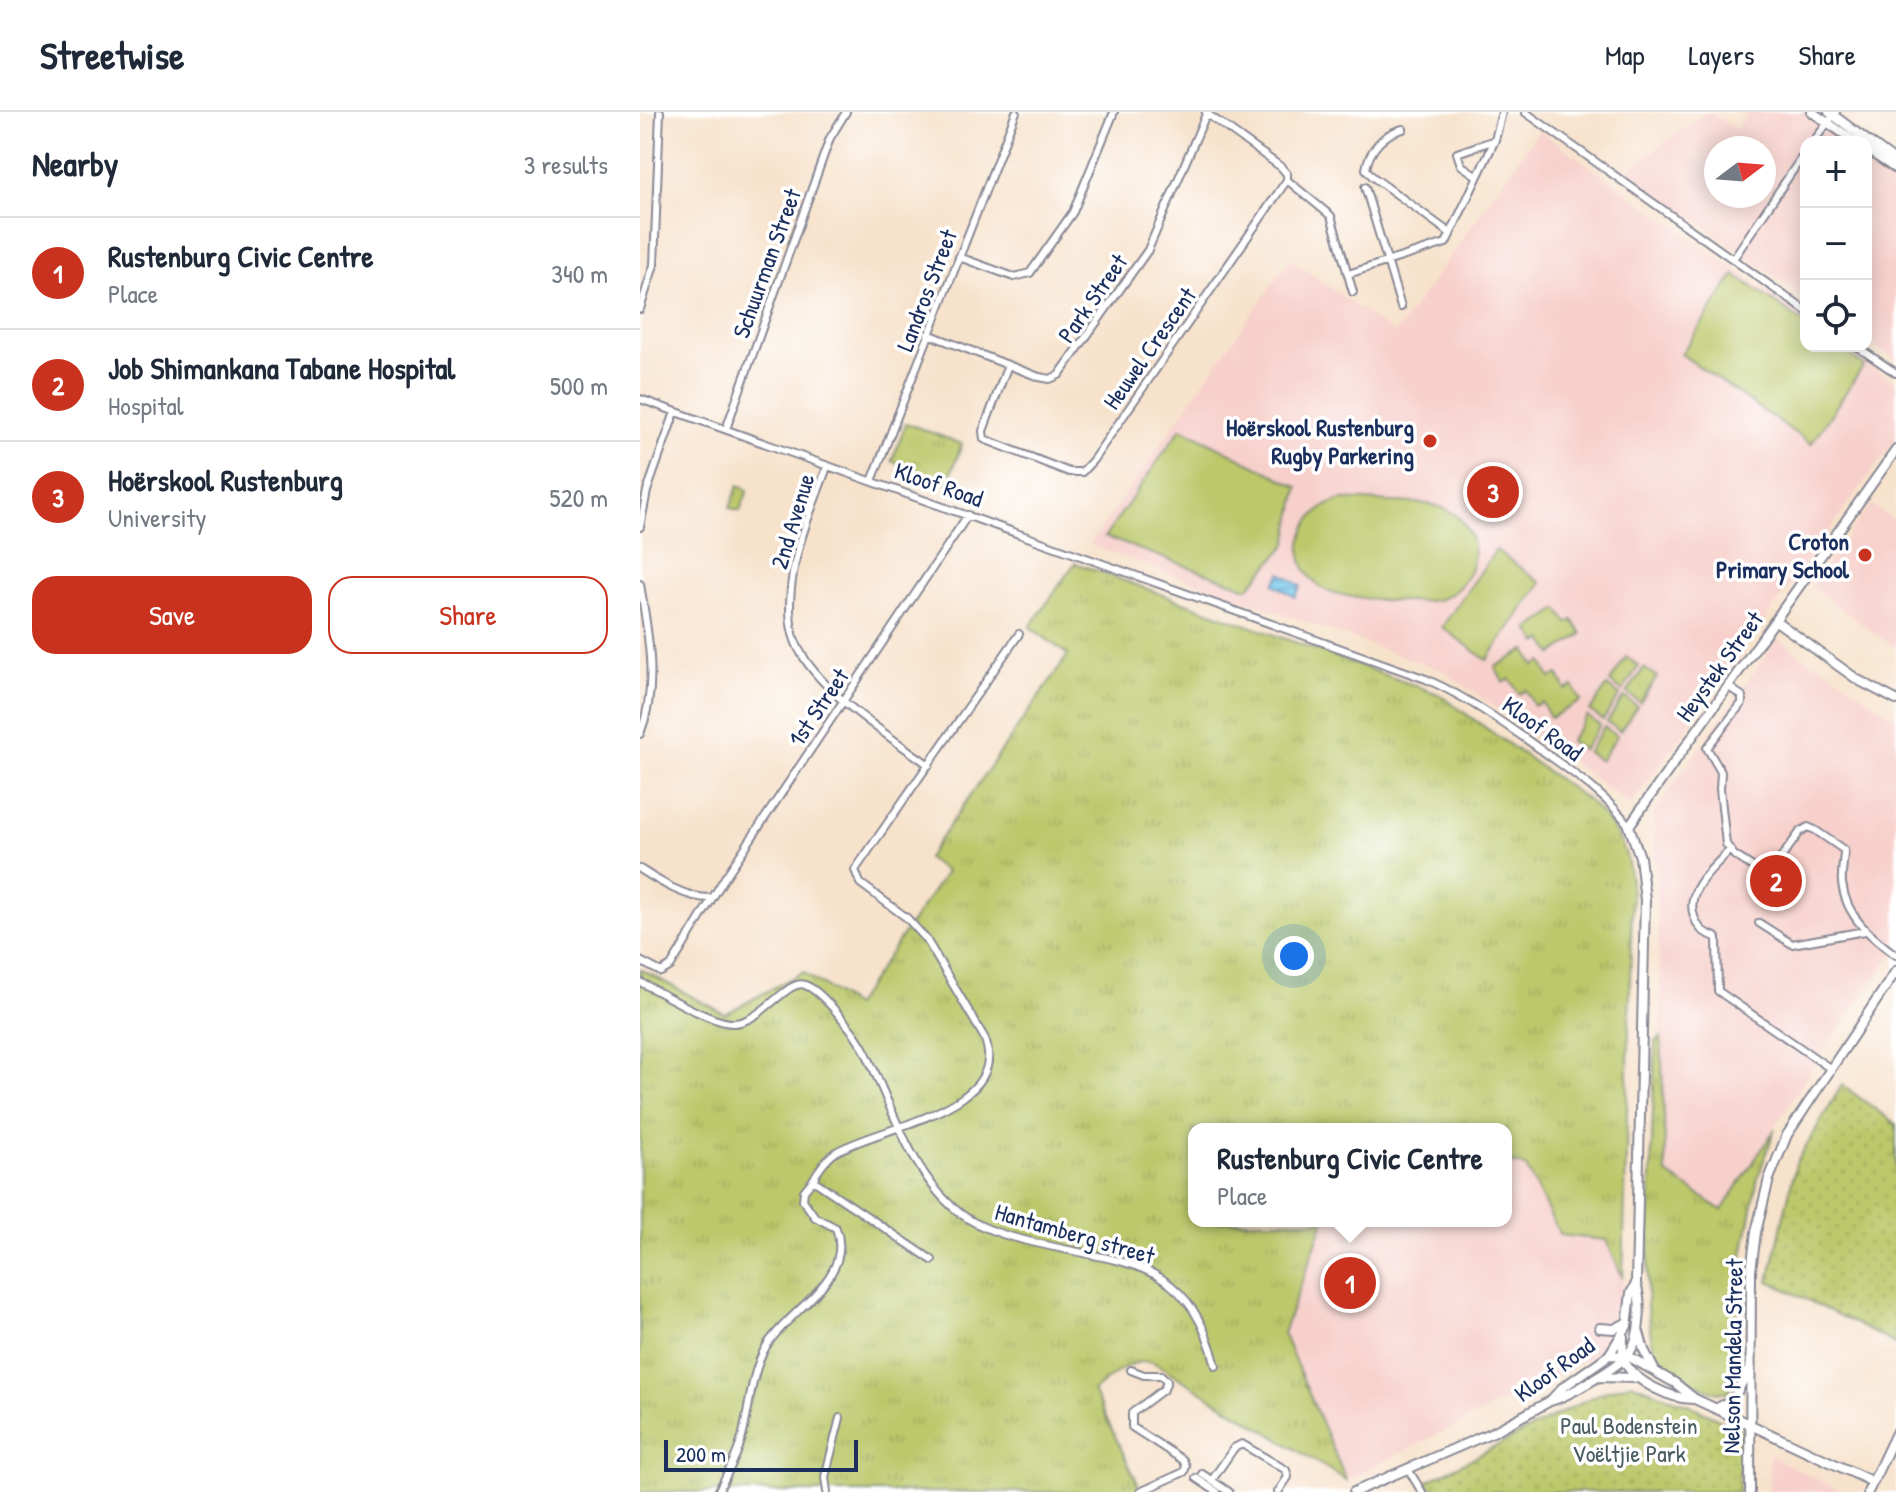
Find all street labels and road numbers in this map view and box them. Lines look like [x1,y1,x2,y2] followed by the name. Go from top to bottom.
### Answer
[724,183,808,342] street label: Schuurman Street
[888,224,964,356] street label: Landros Street
[1050,247,1135,349] street label: Park Street
[1095,280,1203,415] street label: Heuwel Crescent
[890,454,988,514] street label: Kloof Road
[762,469,822,572] street label: 2nd Avenue
[1668,604,1770,728] street label: Heystek Street
[780,661,856,752] street label: 1st Street
[1496,688,1590,768] street label: Kloof Road
[992,1195,1159,1271] street label: Hantamberg street
[1714,1258,1750,1454] street label: Nelson Mandela Street
[1507,1329,1601,1409] street label: Kloof Road

